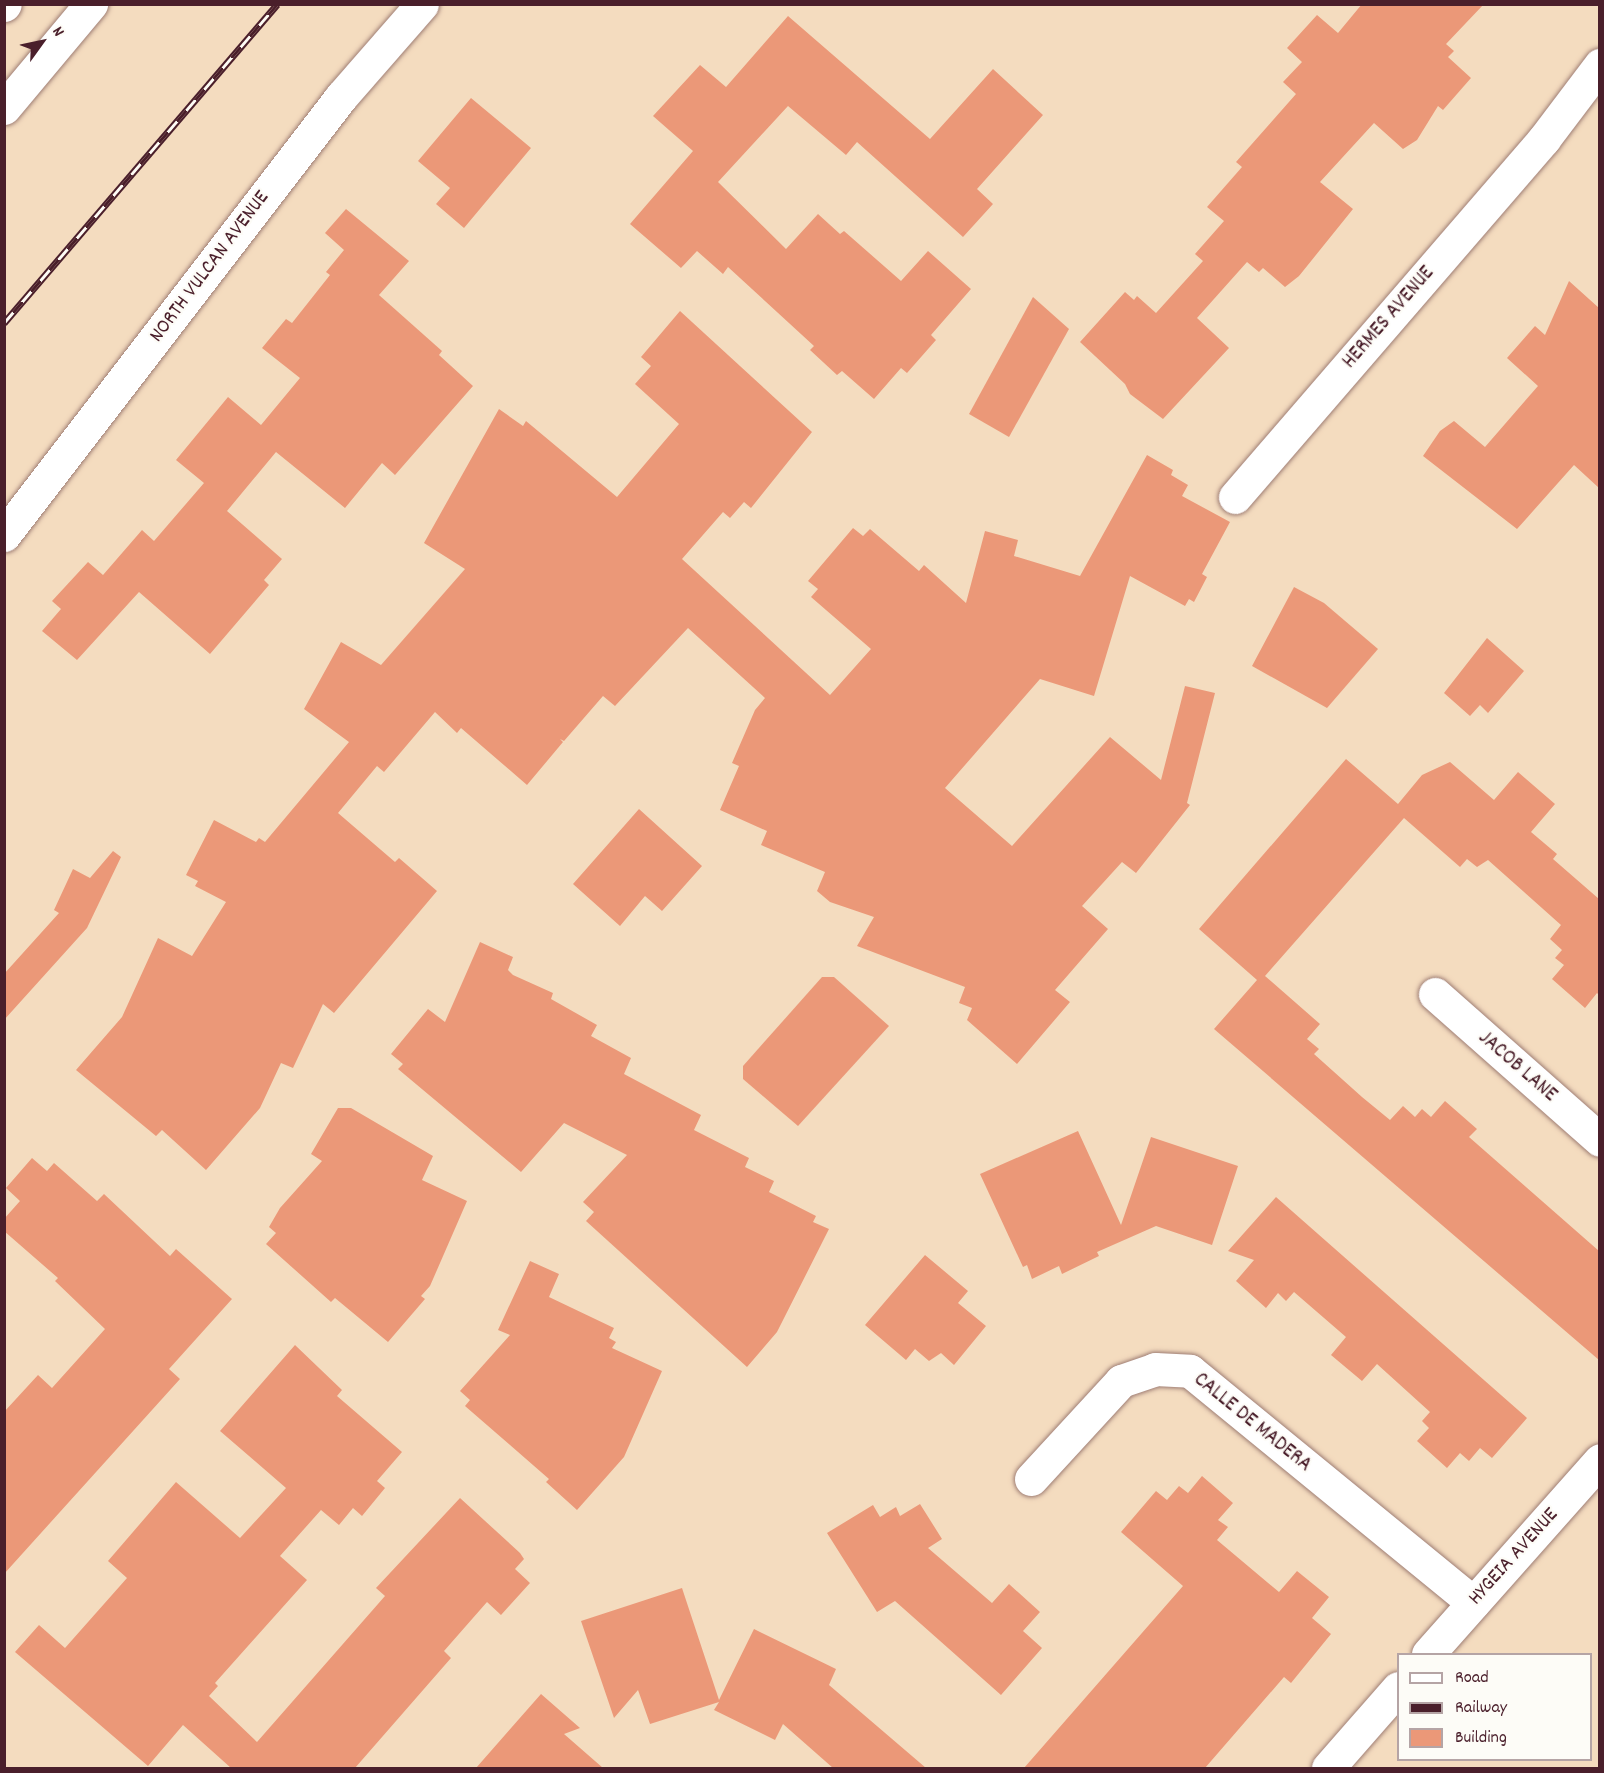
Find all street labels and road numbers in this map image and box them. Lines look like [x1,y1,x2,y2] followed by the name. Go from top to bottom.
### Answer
[145,186,275,348] street label: NORTH VULCAN AVENUE
[1338,262,1440,374] street label: HERMES AVENUE
[1472,1026,1562,1108] street label: JACOB LANE
[1188,1368,1316,1478] street label: CALLE DE MADERA
[1464,1503,1564,1611] street label: HYGEIA AVENUE

